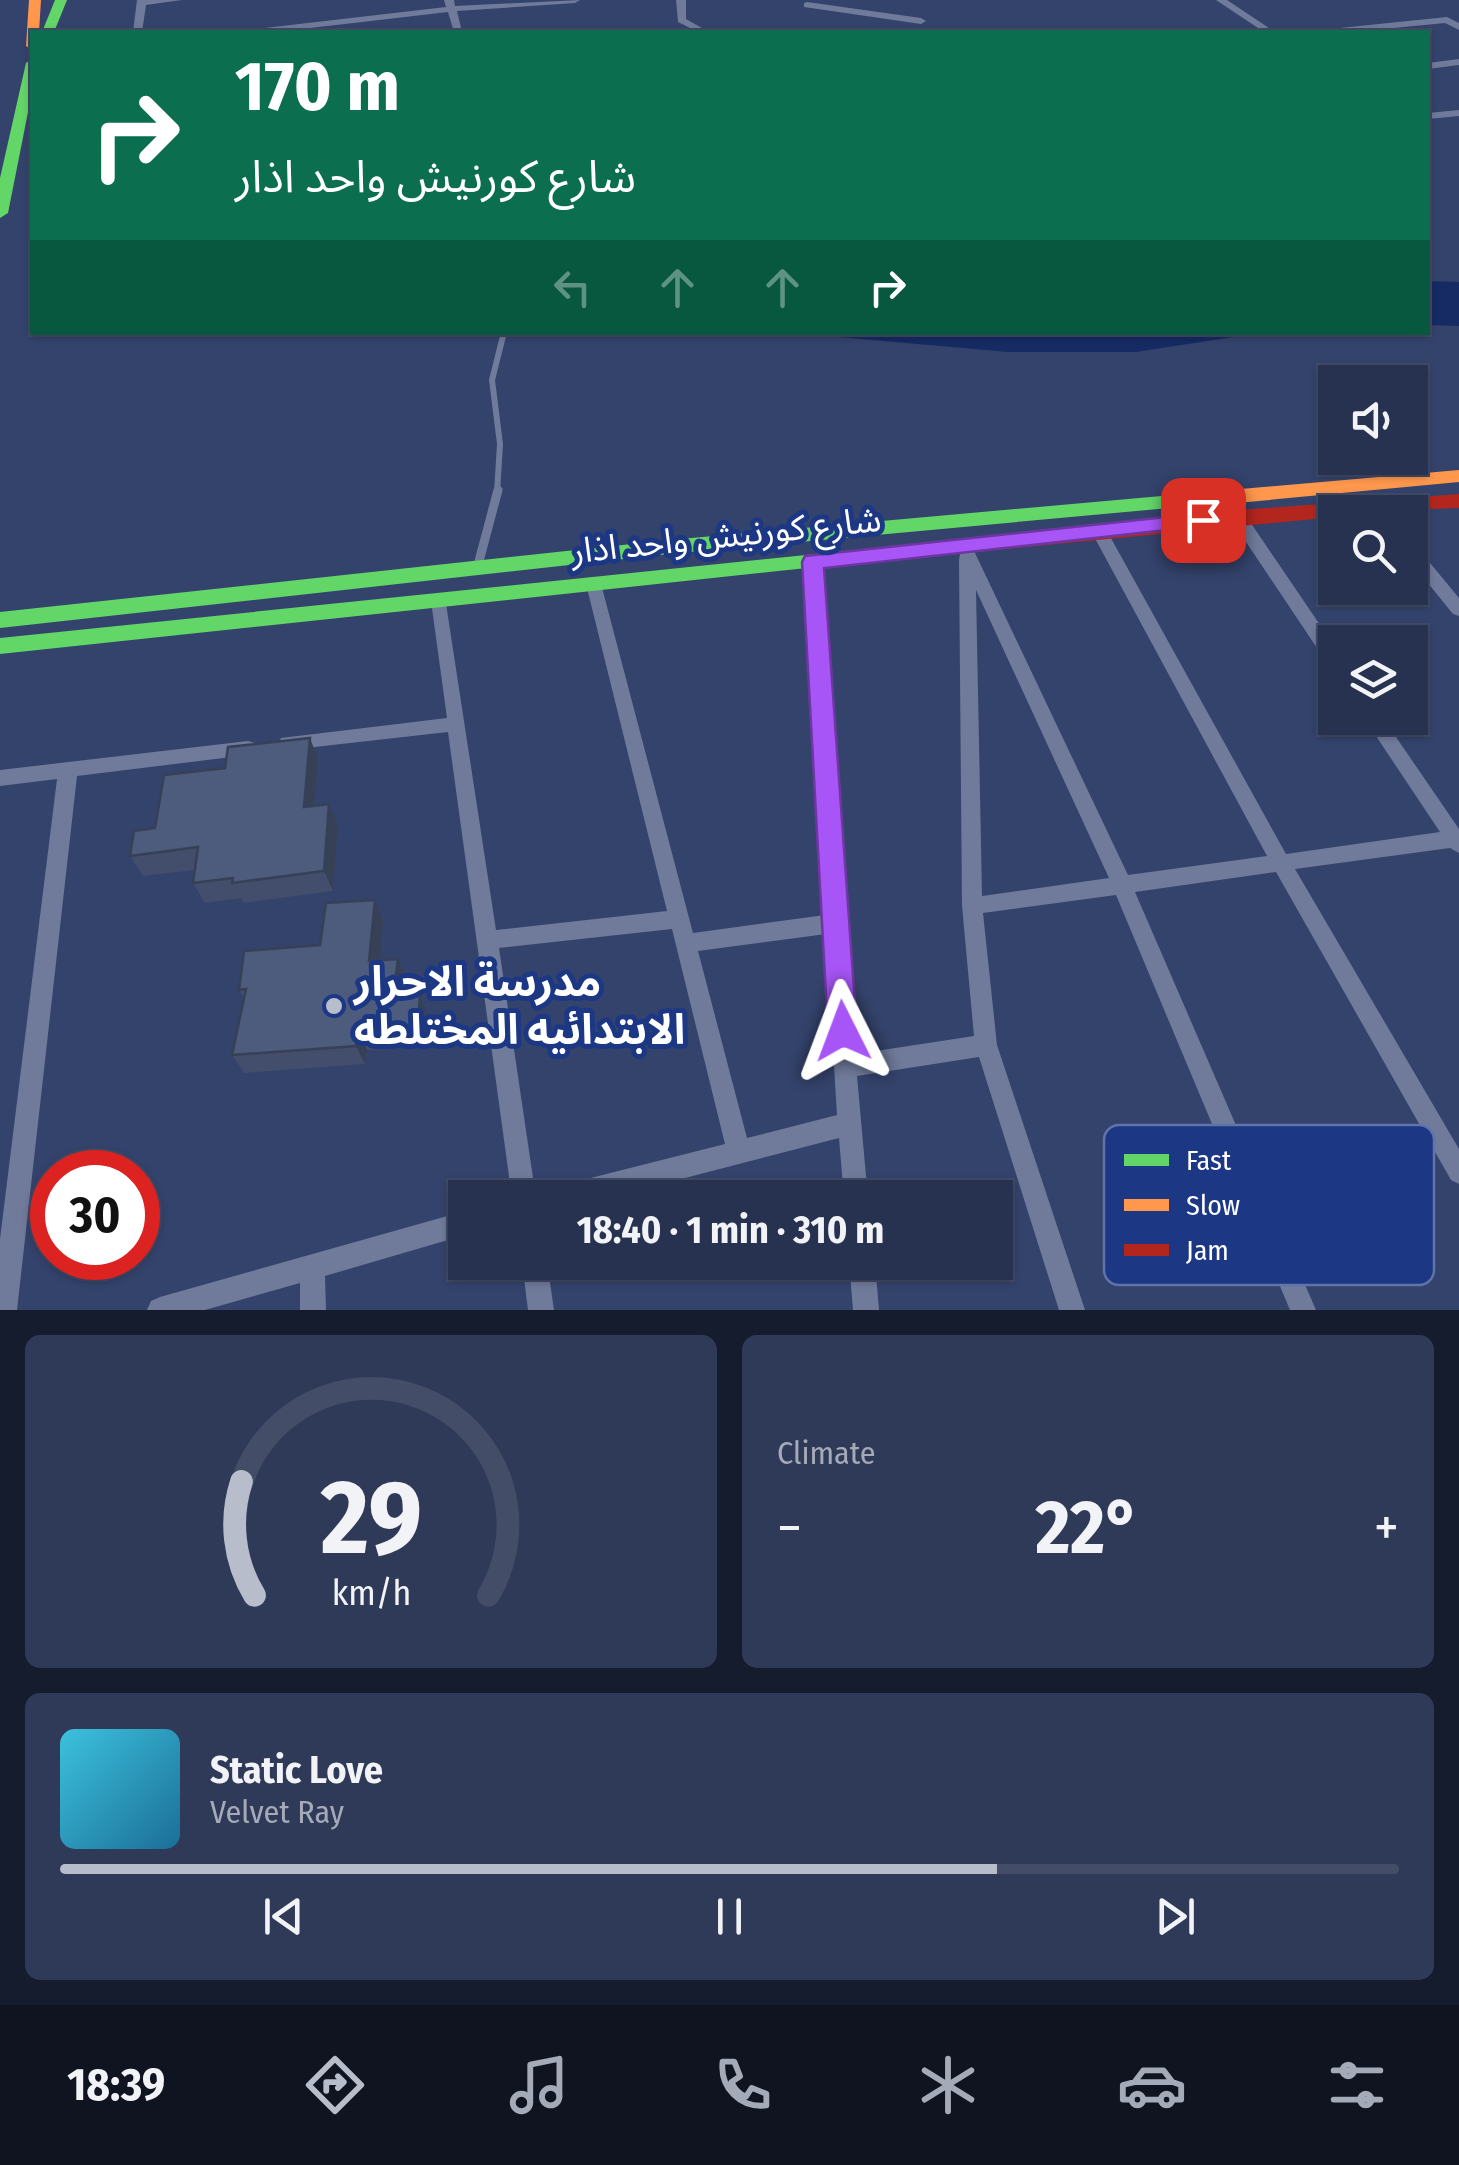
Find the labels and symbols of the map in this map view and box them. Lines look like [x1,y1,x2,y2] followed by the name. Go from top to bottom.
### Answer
[1161,478,1246,563] pin
[568,498,884,577] street label: شارع كورنيش واحد اذار
[352,957,685,1055] place label: مدرسة الاحرار الابتدائيه المختلطه
[791,979,895,1083] position arrow
[323,995,345,1017] marker: مدرسة الاحرار الابتدائيه المختلطه
[1104,1125,1434,1285] legend
[1186,1144,1232,1177] text: Fast
[30,1150,160,1280] speed limit sign: 30
[1186,1189,1240,1222] text: Slow
[1186,1234,1229,1267] text: Jam

